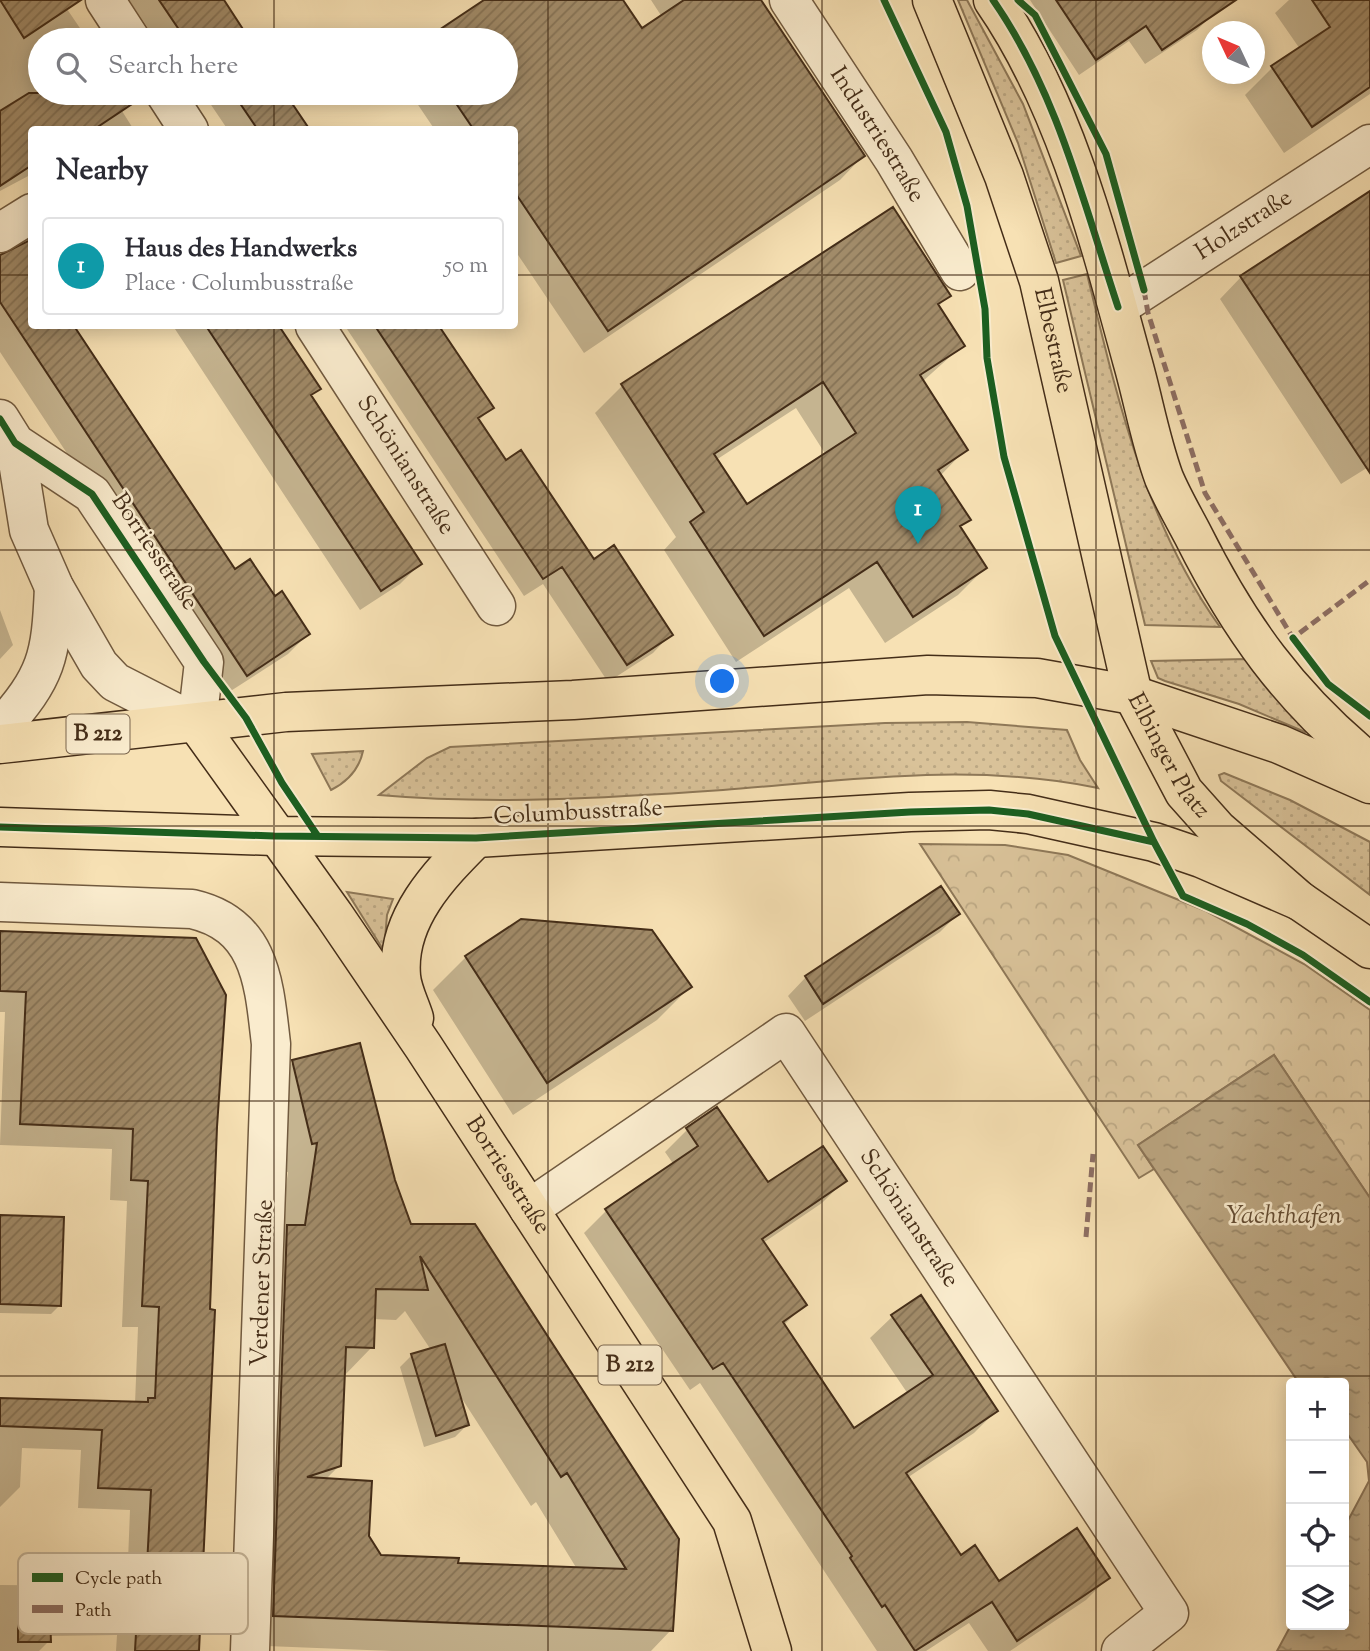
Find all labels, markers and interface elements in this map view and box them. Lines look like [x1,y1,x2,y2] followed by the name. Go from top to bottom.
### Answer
[1202,21,1265,84] north arrow
[28,28,518,105] search box
[52,48,90,86] icon: search
[108,48,238,85] text: Search here
[821,60,933,209] street label: Industriestraße
[56,150,148,193] text: Nearby
[1189,182,1299,270] street label: Holzstraße
[125,231,357,268] text: Haus des Handwerks
[77,250,85,283] text: 1
[444,250,488,283] text: 50 m
[125,268,354,301] text: Place · Columbusstraße
[1024,285,1081,397] street label: Elbestraße
[347,389,463,542] street label: Schönianstraße
[102,486,206,618] street label: Borriesstraße
[895,486,941,544] pin: 1
[705,664,739,698] your location
[1118,687,1218,827] street label: Elbinger Platz
[66,714,130,754] road number: B 212
[492,792,664,834] street label: Columbusstraße
[456,1110,558,1241] street label: Borriesstraße
[850,1143,967,1295] street label: Schönianstraße
[1226,1198,1342,1235] water label: Yachthafen
[243,1199,283,1367] street label: Verdener Straße
[598,1346,662,1384] road number: B 212
[1286,1378,1349,1630] map controls
[1286,1378,1349,1441] button: +
[1286,1441,1349,1504] button: −
[1286,1504,1349,1567] button: locate
[18,1553,248,1634] legend
[75,1566,162,1593] text: Cycle path
[1286,1567,1349,1630] button: layers
[75,1598,112,1625] text: Path

